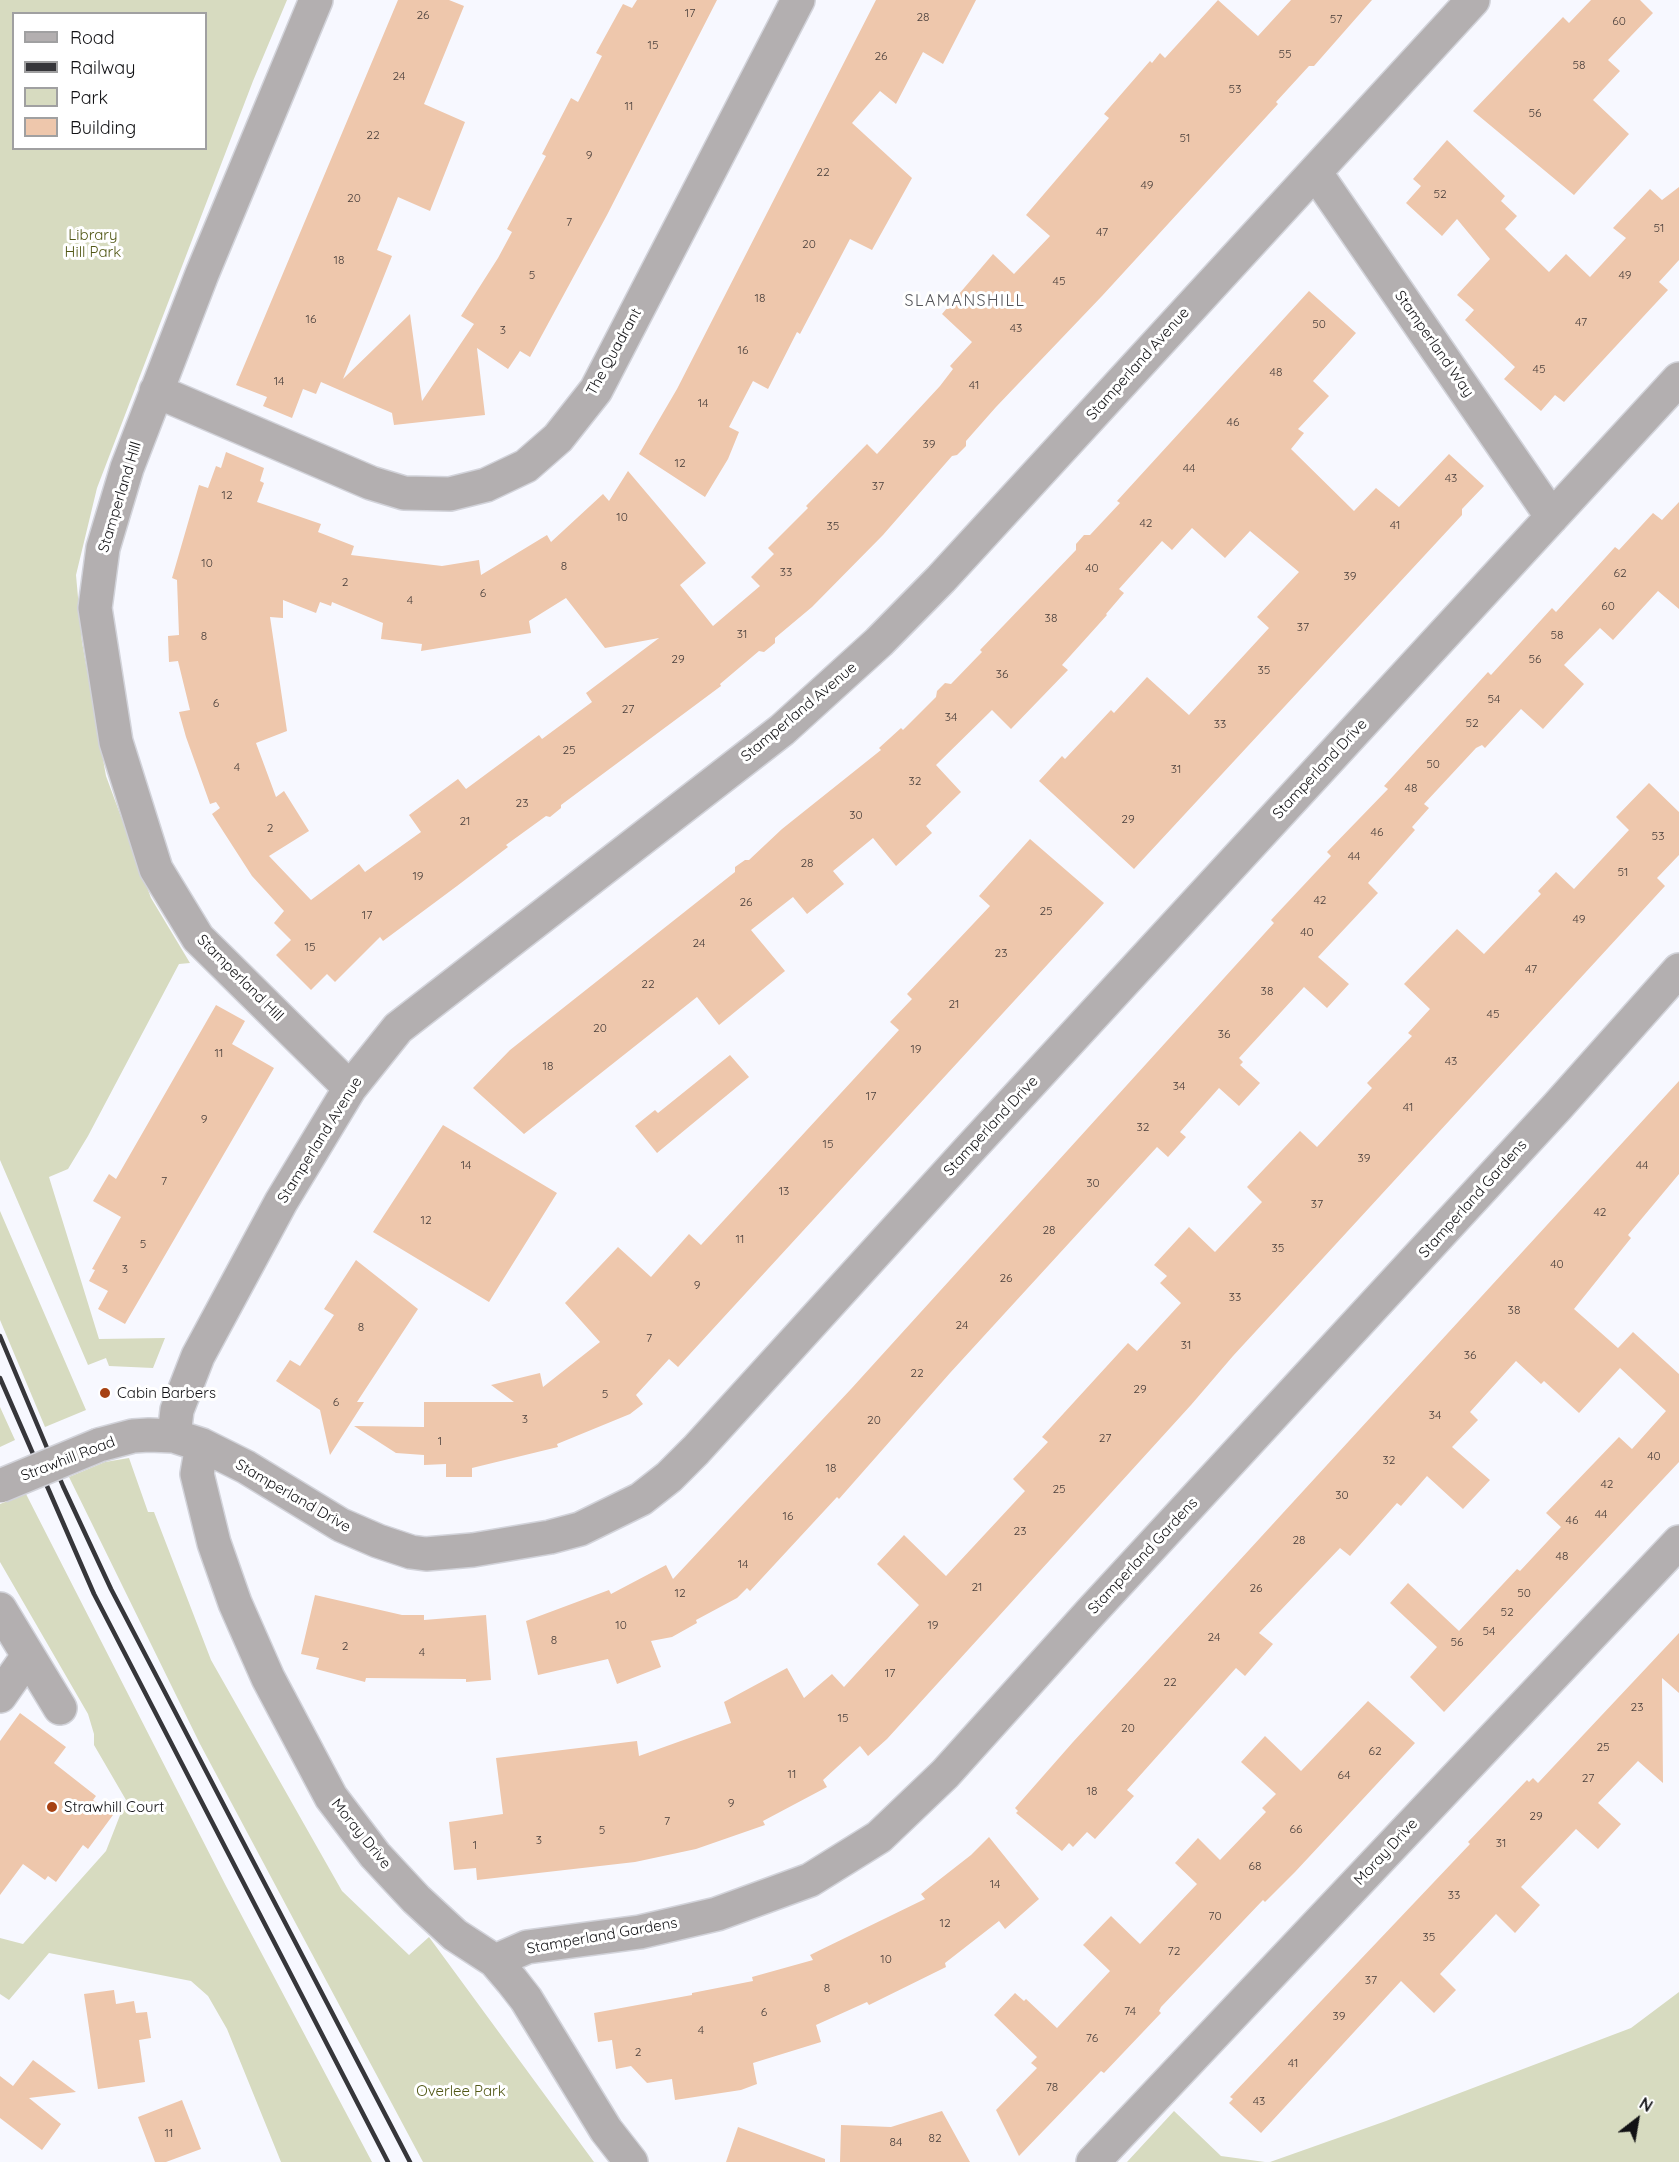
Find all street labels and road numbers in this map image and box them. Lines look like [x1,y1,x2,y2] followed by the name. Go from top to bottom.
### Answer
[1390,287,1478,401] street label: Stamperland Way
[1083,304,1193,424] street label: Stamperland Avenue
[583,305,645,399] street label: The Quadrant
[95,439,145,555] street label: Stamperland Hill
[738,658,860,766] street label: Stamperland Avenue
[1269,715,1371,823] street label: Stamperland Drive
[193,931,287,1025] street label: Stamperland Hill
[940,1072,1042,1180] street label: Stamperland Drive
[274,1074,366,1206] street label: Stamperland Avenue
[1415,1136,1531,1262] street label: Stamperland Gardens
[18,1433,118,1485] street label: Strawhill Road
[232,1456,354,1536] street label: Stamperland Drive
[1084,1494,1202,1618] street label: Stamperland Gardens
[327,1795,395,1873] street label: Moray Drive
[1350,1815,1422,1889] street label: Moray Drive
[525,1914,679,1958] street label: Stamperland Gardens

